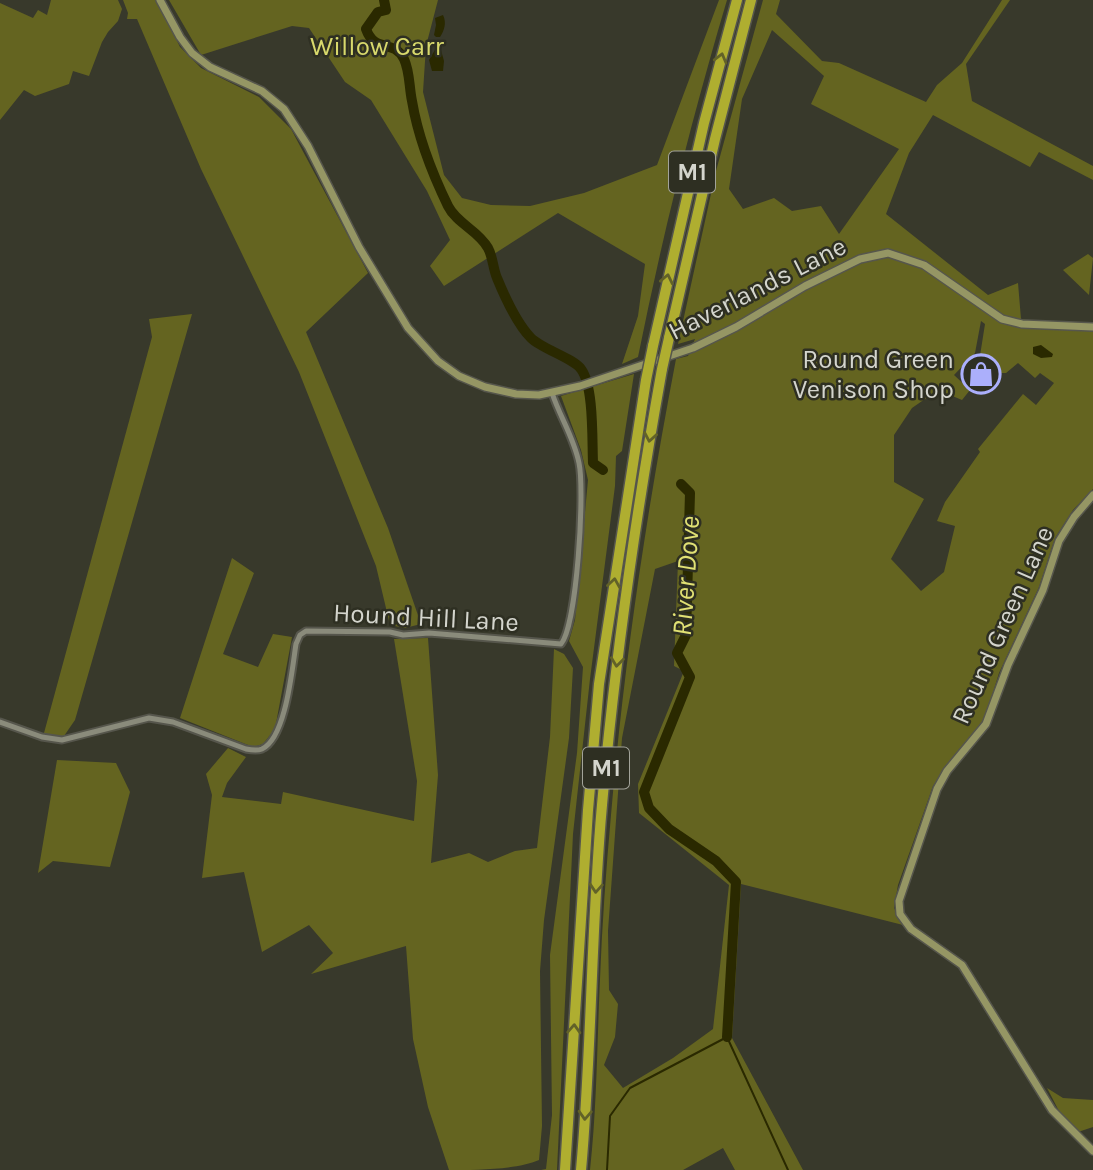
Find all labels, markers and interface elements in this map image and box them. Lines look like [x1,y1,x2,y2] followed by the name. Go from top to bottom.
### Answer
[310,31,445,62] park label: Willow Carr
[713,53,727,65] one-way arrow
[669,152,715,192] road number: M1
[663,230,851,347] street label: Haverlands Lane
[659,273,674,285] one-way arrow
[793,344,954,405] place label: Round Green Venison Shop
[960,353,1002,395] shop icon: Round Green Venison Shop
[643,431,658,443] one-way arrow
[665,515,706,637] water label: River Dove
[945,521,1060,729] street label: Round Green Lane
[606,577,621,588] one-way arrow
[332,597,520,638] street label: Hound Hill Lane
[610,656,625,668] one-way arrow
[583,748,629,788] road number: M1
[589,883,604,894] one-way arrow
[567,1023,582,1034] one-way arrow
[578,1110,593,1121] one-way arrow

